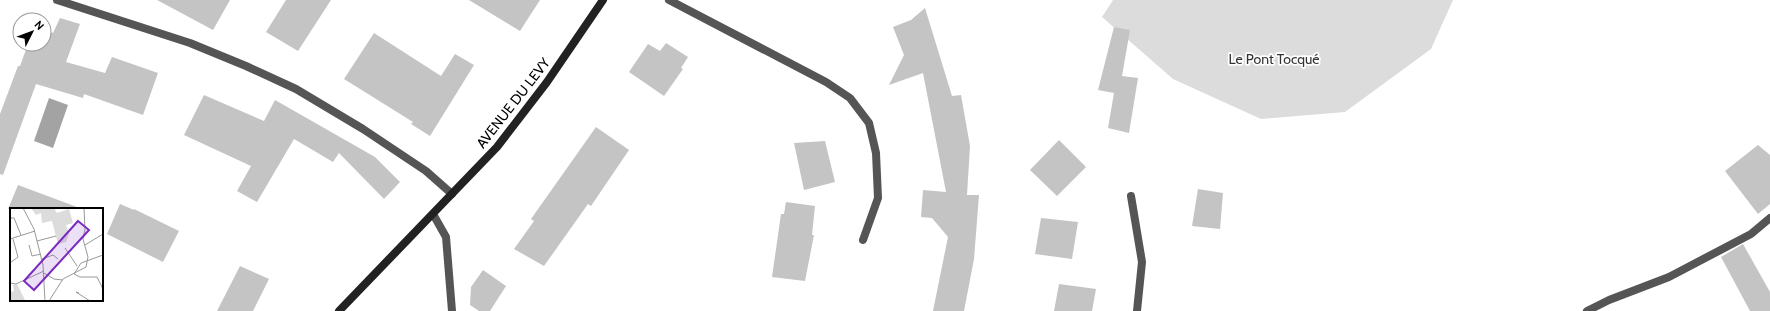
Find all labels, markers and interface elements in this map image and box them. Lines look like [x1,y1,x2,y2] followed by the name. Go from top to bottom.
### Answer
[12,12,52,52] north arrow
[32,18,47,33] text: N
[1229,50,1319,68] park label: Le Pont Tocqué
[472,53,555,152] street label: AVENUE DU LEVY
[10,208,103,301] inset map

